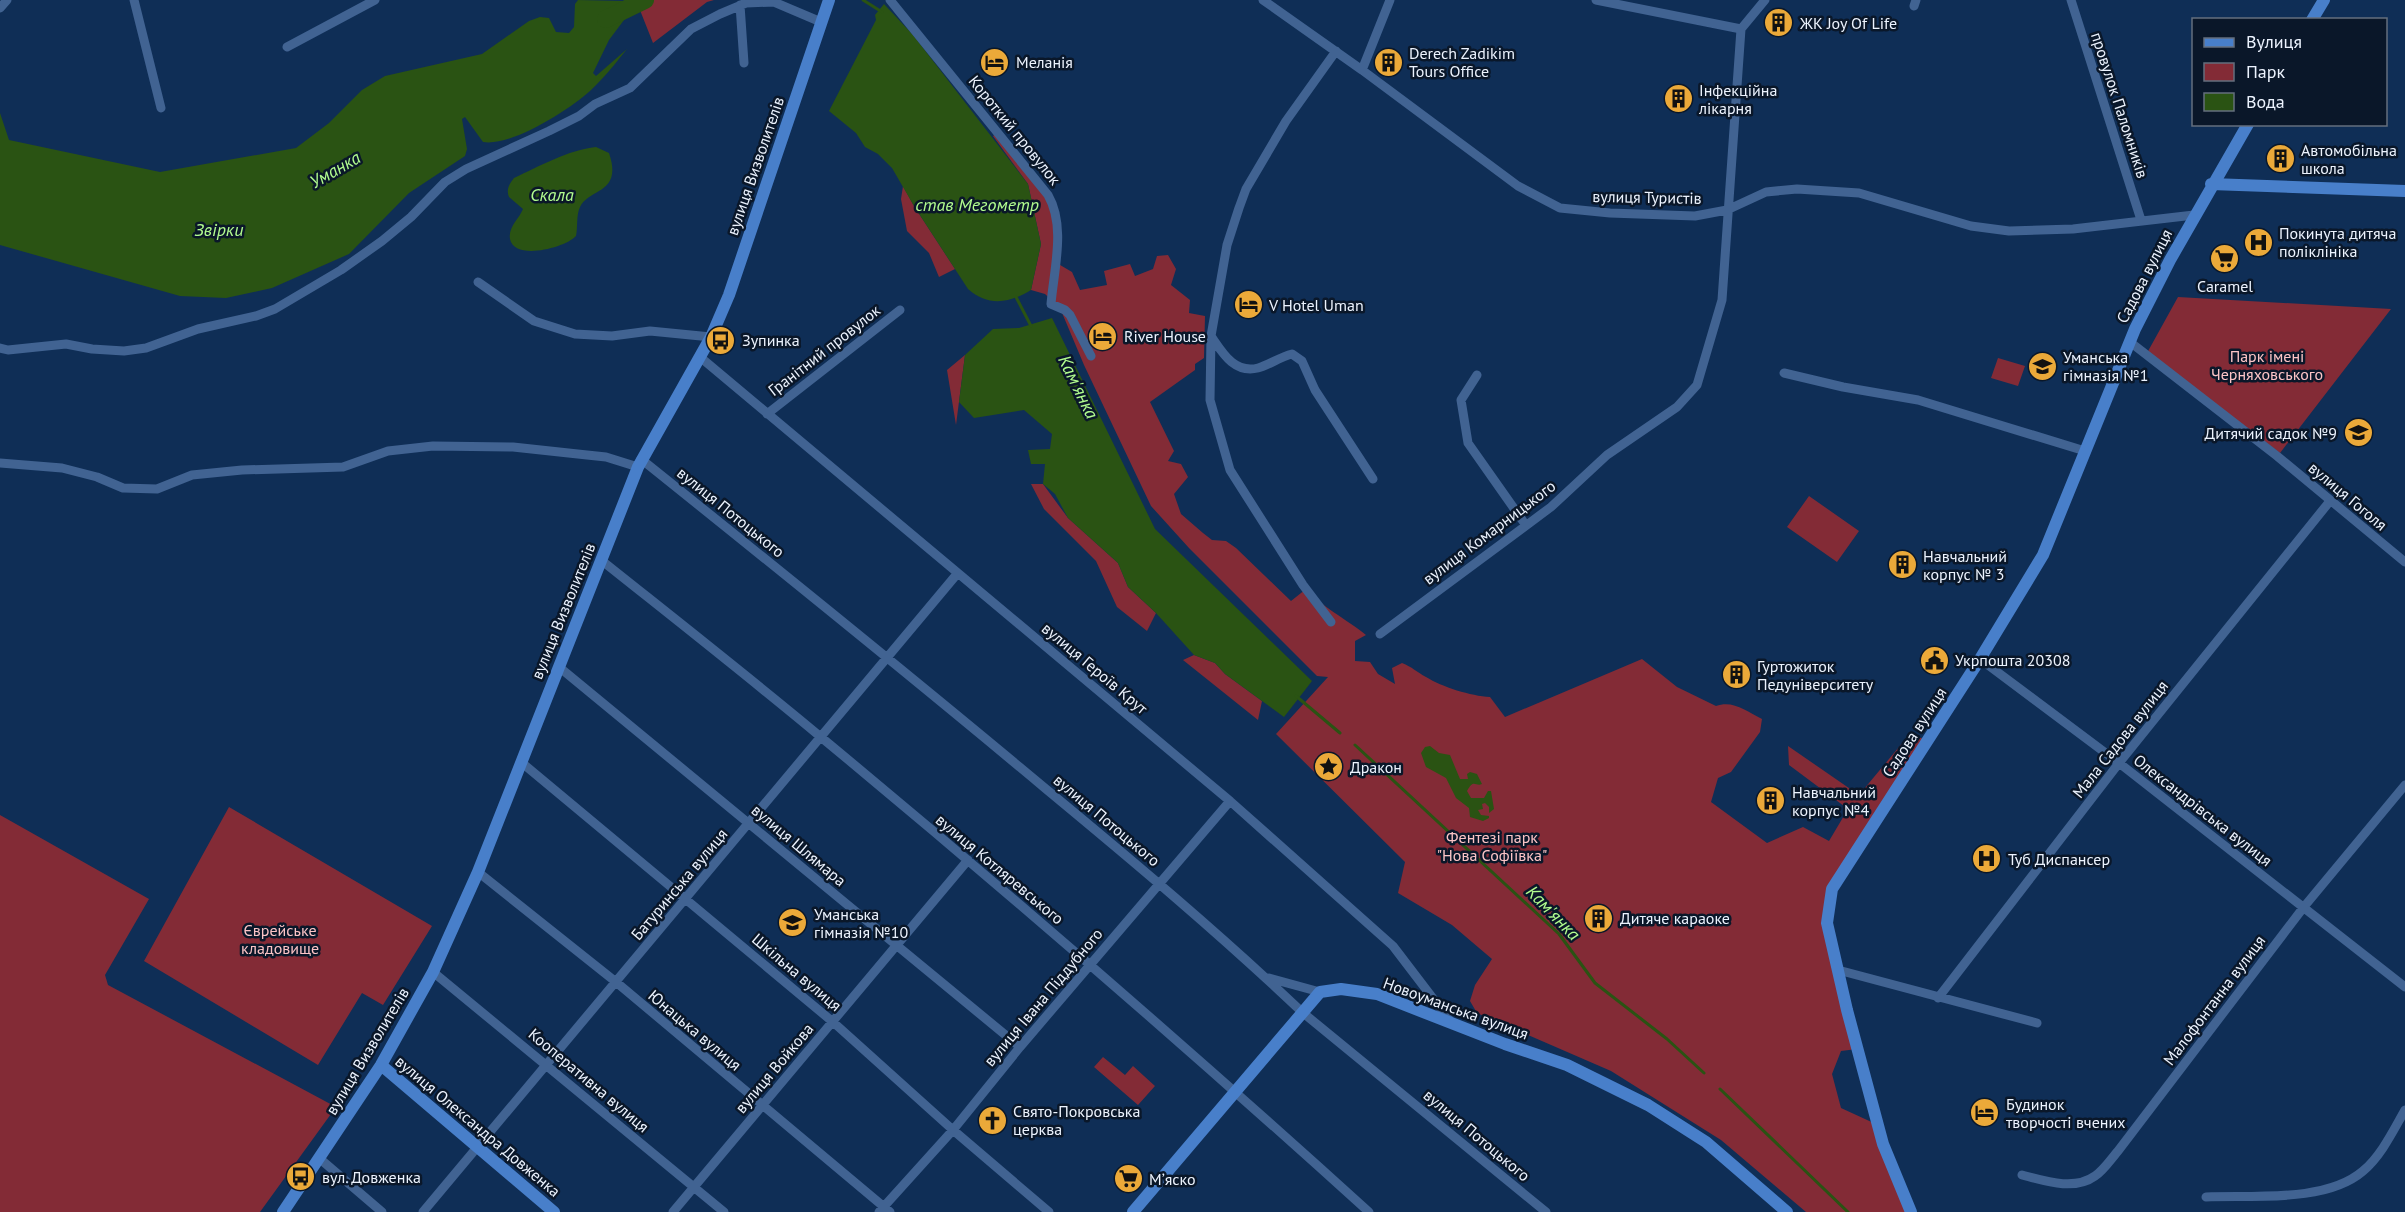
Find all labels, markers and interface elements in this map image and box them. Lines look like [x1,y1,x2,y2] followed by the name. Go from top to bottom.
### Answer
[1763,7,1795,39] building icon: ЖК Joy Of Life
[1799,13,1897,33] place label: ЖК Joy Of Life
[2192,18,2387,126] legend
[2087,29,2153,181] street label: провулок Паломників
[2246,30,2302,53] text: Вулиця
[1409,43,1515,81] place label: Derech Zadikim Tours Office
[979,46,1011,78] hotel icon: Меланія
[1372,46,1404,78] building icon: Derech Zadikim Tours Office
[1016,52,1073,72] place label: Меланія
[2246,60,2286,83] text: Парк
[965,71,1066,189] street label: Короткий провулок
[1698,80,1777,118] place label: Інфекційна лікарня
[1662,83,1694,115] building icon: Інфекційна лікарня
[2246,90,2285,113] text: Вода
[722,94,788,238] street label: вулиця Визволителів
[2301,140,2397,178] place label: Автомобільна школа
[2264,143,2296,175] building icon: Автомобільна школа
[305,146,364,193] water label: Уманка
[530,183,574,206] water label: Скала
[1592,186,1702,208] street label: вулиця Туристів
[915,193,1039,216] water label: став Мегометр
[195,218,243,241] water label: Звірки
[2279,223,2396,261] place label: Покинута дитяча поліклініка
[2112,226,2176,326] street label: Садова вулиця
[2242,226,2274,258] hospital icon: Покинута дитяча поліклініка
[2209,242,2241,274] supermarket icon: Caramel
[2197,276,2253,296] place label: Caramel
[1232,289,1264,321] hotel icon: V Hotel Uman
[1268,295,1364,315] place label: V Hotel Uman
[764,300,884,400] street label: Гранітний провулок
[1087,320,1119,352] hotel icon: River House
[705,324,737,356] bus stop icon: Зупинка
[1124,326,1206,346] place label: River House
[742,330,800,350] place label: Зупинка
[2211,346,2323,384] park label: Парк імені Черняховського
[2063,347,2148,385] place label: Уманська гімназія №1
[2026,350,2058,382] school or university icon: Уманська гімназія №1
[1053,351,1104,423] water label: Кам'янка
[2342,417,2374,449] school or university icon: Дитячий садок №9
[2205,423,2337,443] place label: Дитячий садок №9
[2305,457,2391,535] street label: вулиця Гоголя
[673,462,789,562] street label: вулиця Потоцького
[1419,476,1559,588] street label: вулиця Комарницького
[527,540,599,682] street label: вулиця Визволителів
[1923,546,2007,584] place label: Навчальний корпус № 3
[1886,549,1918,581] building icon: Навчальний корпус № 3
[1038,618,1152,719] street label: вулиця Героїв Крут
[1918,644,1950,676] public building icon: Укрпошта 20308
[1955,650,2070,670] place label: Укрпошта 20308
[1757,656,1874,694] place label: Гуртожиток Педуніверситету
[1720,659,1752,691] building icon: Гуртожиток Педуніверситету
[2068,676,2172,802] street label: Мала Садова вулиця
[1878,683,1950,781] street label: Садова вулиця
[2130,750,2276,870] street label: Олександрівська вулиця
[1313,751,1345,783] place icon: Дракон
[1350,757,1402,777] place label: Дракон
[1050,770,1164,870] street label: вулиця Потоцького
[1792,782,1876,820] place label: Навчальний корпус №4
[1755,785,1787,817] building icon: Навчальний корпус №4
[748,800,850,890] street label: вулиця Шлямара
[932,810,1068,928] street label: вулиця Котляревського
[627,824,731,944] street label: Батуринська вулиця
[1437,827,1547,865] park label: Фентезі парк "Нова Софіївка"
[1971,843,2003,875] hospital icon: Туб Диспансер
[2008,849,2110,869] place label: Туб Диспансер
[1521,880,1585,945] water label: Кам'янка
[1583,902,1615,934] building icon: Дитяче караоке
[814,904,908,942] place label: Уманська гімназія №10
[777,907,809,939] school or university icon: Уманська гімназія №10
[1620,908,1730,928] place label: Дитяче караоке
[241,920,319,958] park label: Єврейське кладовище
[979,924,1107,1070] street label: вулиця Івана Піддубного
[748,929,846,1015] street label: Шкільна вулиця
[2159,931,2269,1069] street label: Малофонтанна вулиця
[1381,972,1531,1044] street label: Новоуманська вулиця
[321,984,413,1118] street label: вулиця Визволителів
[644,985,746,1075] street label: Юнацька вулиця
[731,1019,817,1117] street label: вулиця Войкова
[525,1024,653,1136] street label: Кооперативна вулиця
[391,1051,565,1201] street label: вулиця Олександра Довженка
[1420,1085,1534,1185] street label: вулиця Потоцького
[2006,1094,2125,1132] place label: Будинок творчості вчених
[1969,1097,2001,1129] hotel icon: Будинок творчості вчених
[1013,1101,1140,1139] place label: Свято-Покровська церква
[976,1104,1008,1136] church icon: Свято-Покровська церква
[285,1161,317,1193] bus stop icon: вул. Довженка
[1112,1163,1144,1195] supermarket icon: Мʼяско
[322,1167,421,1187] place label: вул. Довженка
[1149,1169,1196,1189] place label: Мʼяско

